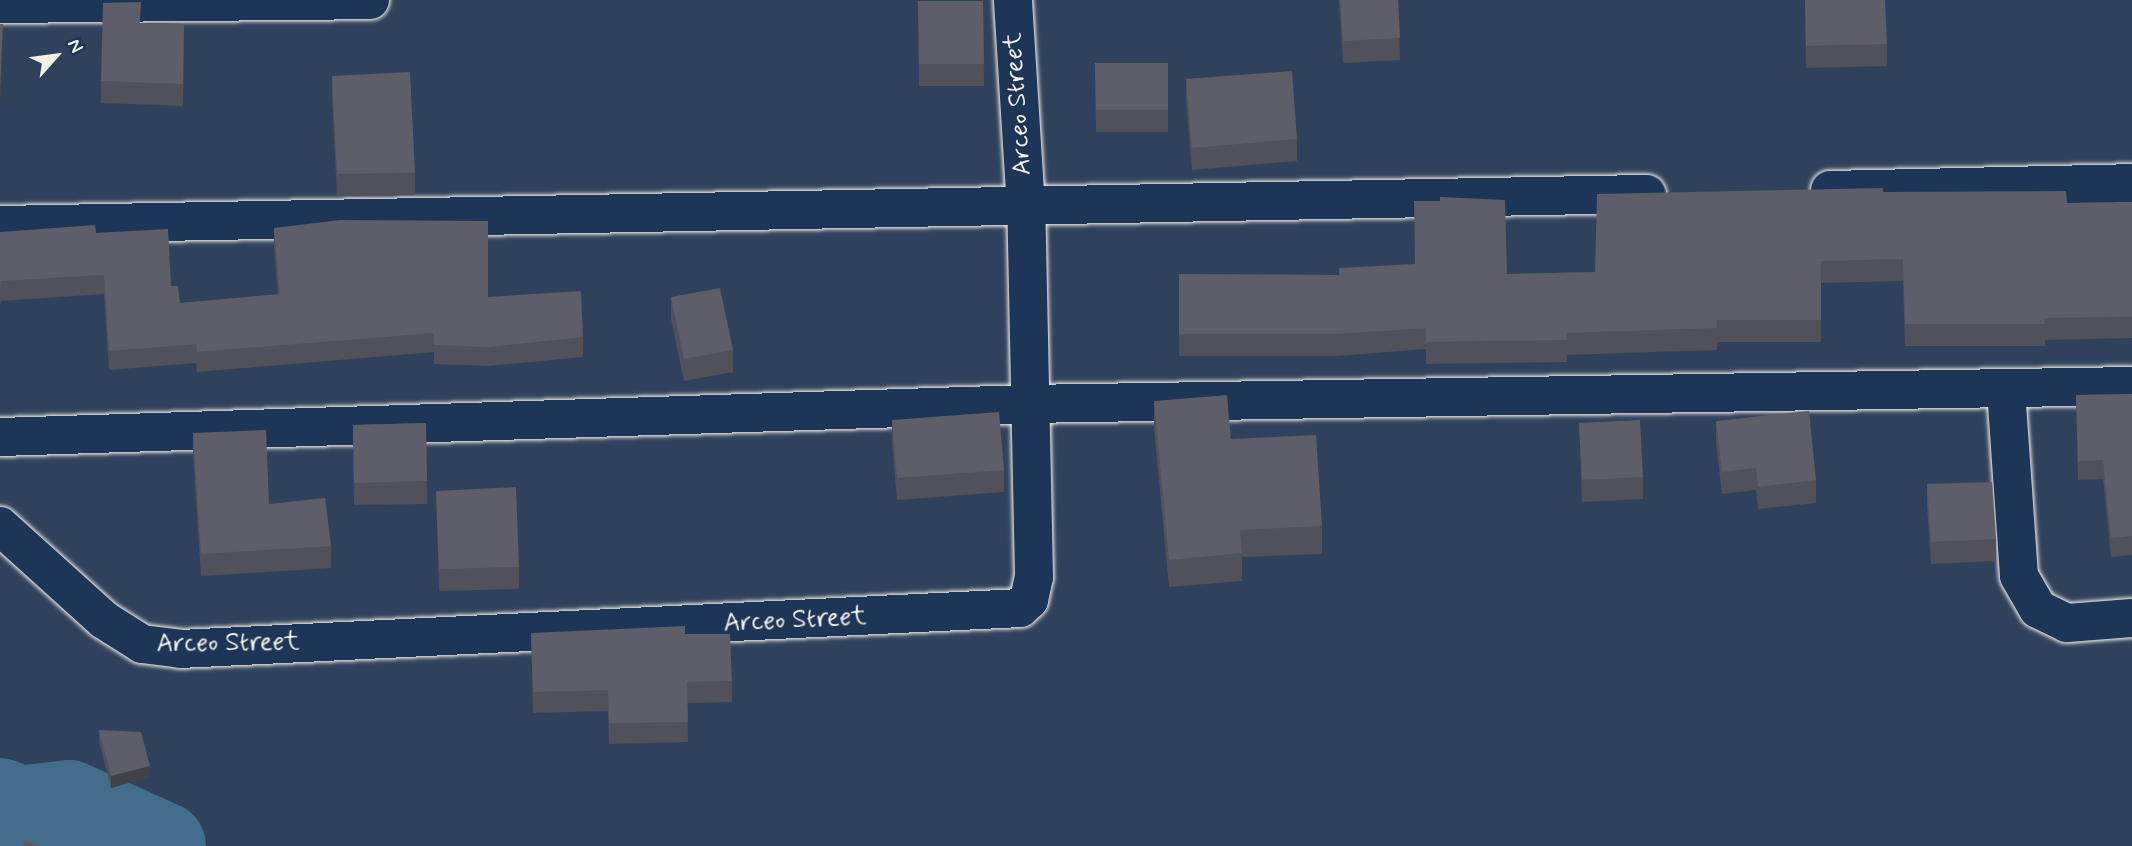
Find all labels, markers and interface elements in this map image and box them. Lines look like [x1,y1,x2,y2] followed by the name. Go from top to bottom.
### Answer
[21,21,91,91] north arrow
[998,32,1040,176] street label: Arceo Street
[61,34,89,57] text: N
[723,602,867,640] street label: Arceo Street
[156,627,300,661] street label: Arceo Street

